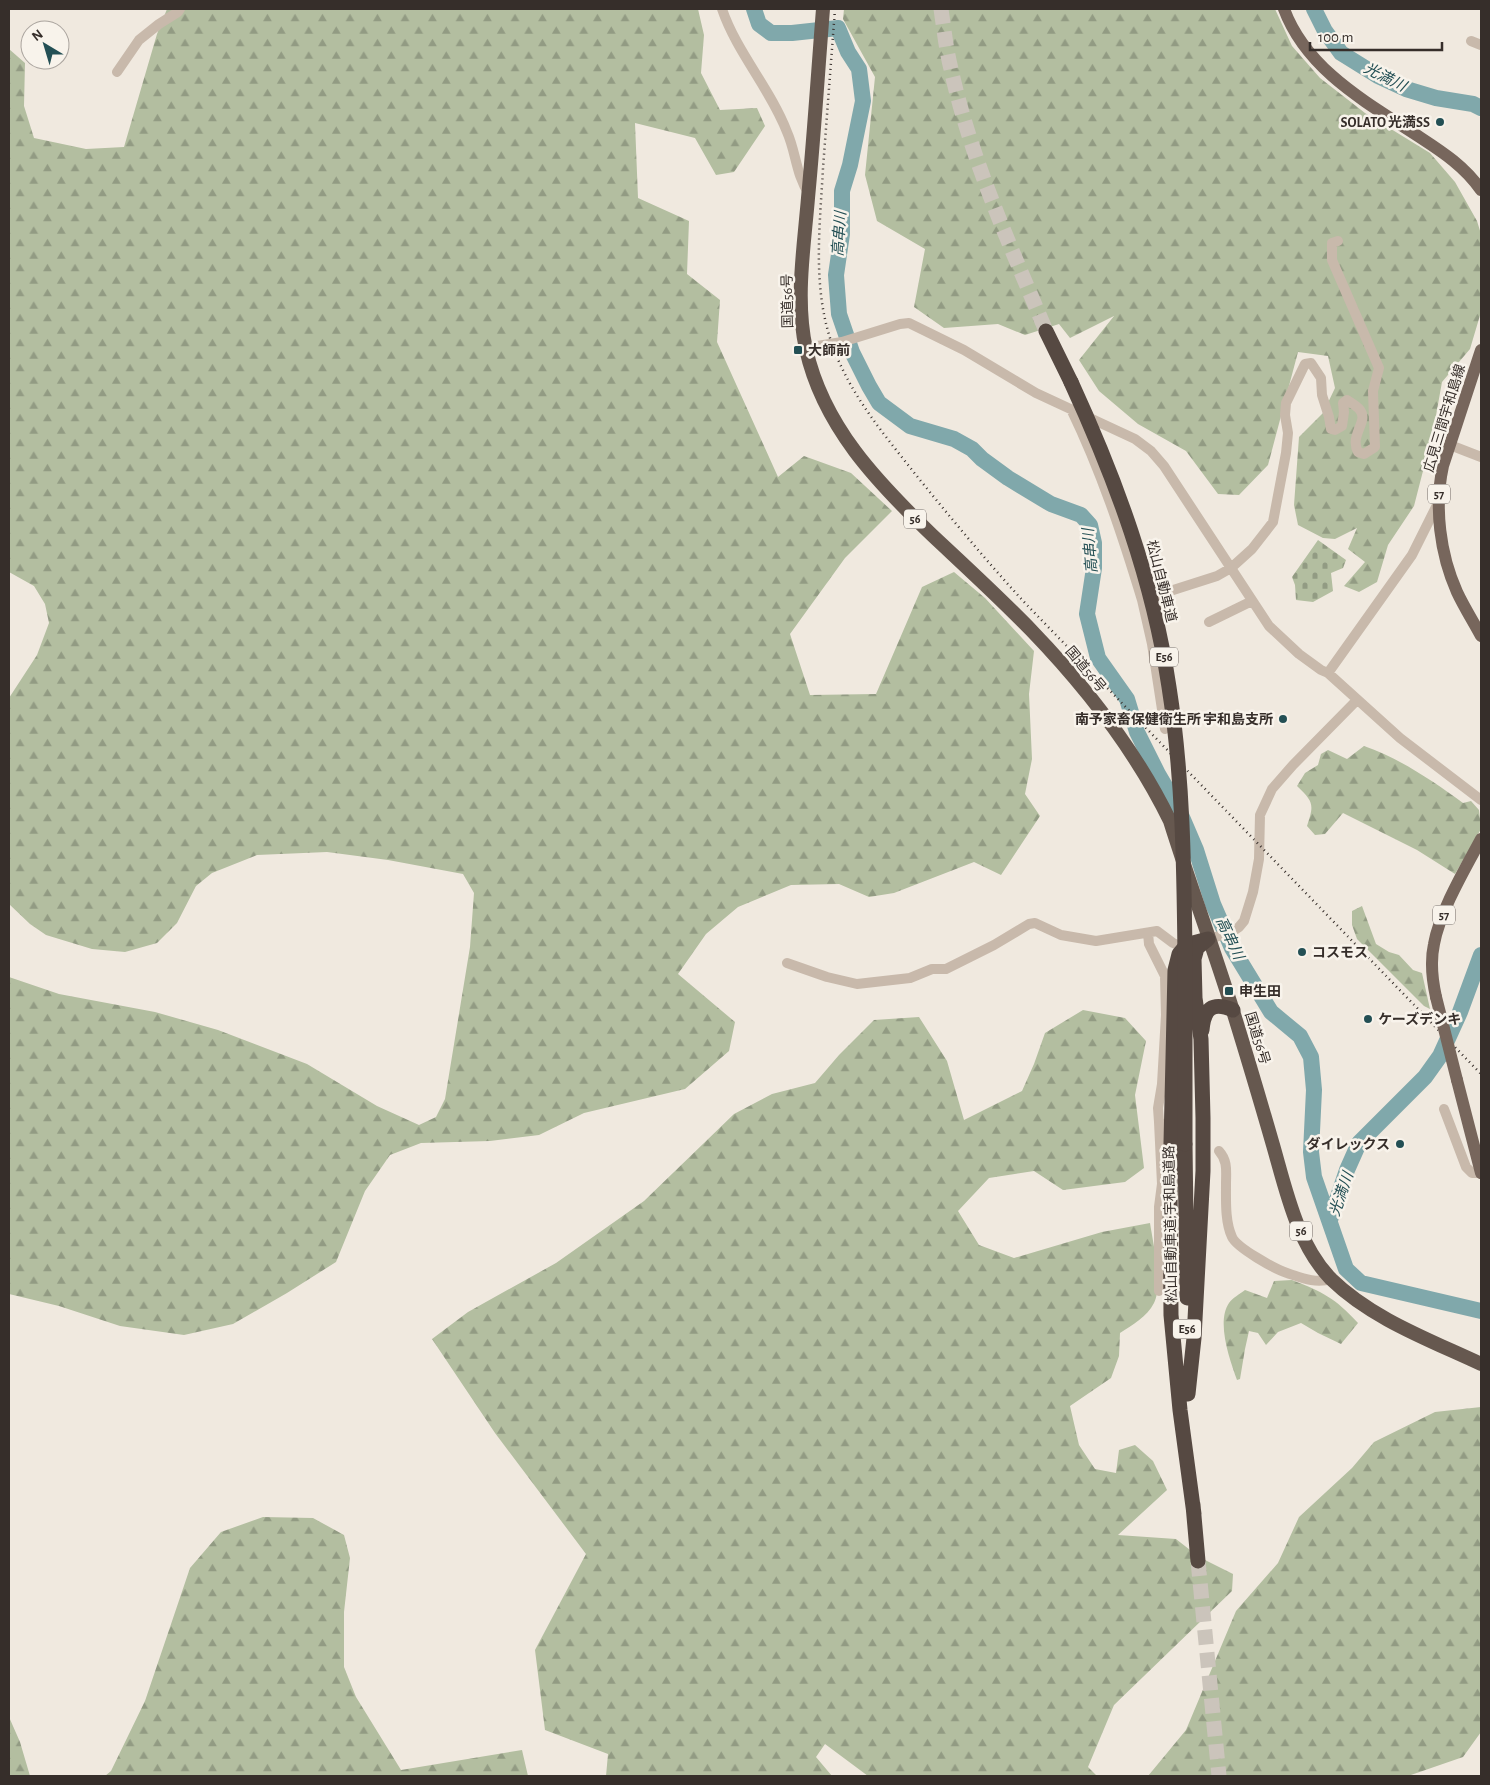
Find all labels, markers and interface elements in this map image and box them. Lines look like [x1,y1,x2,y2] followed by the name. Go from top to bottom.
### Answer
[20,20,70,70] north arrow
[1310,20,1442,52] scale bar
[29,27,46,44] text: N
[1318,30,1353,45] text: 100 m
[1361,60,1410,95] water label: 光満川
[1341,115,1430,130] place label: SOLATO 光満SS
[1434,116,1446,128] marker: SOLATO 光満SS
[829,209,849,257] water label: 高串川
[780,274,795,328] street label: 国道56号
[808,342,850,358] place label: 大師前
[792,344,804,356] marker: 大師前
[1421,362,1468,474] street label: 広見三間宇和島線
[1428,484,1450,504] road number: 57
[904,509,926,528] road number: 56
[1080,526,1100,574] water label: 高串川
[1144,539,1179,624] street label: 松山自動車道
[1062,644,1109,695] street label: 国道56号
[1150,648,1178,666] road number: E56
[1075,711,1273,727] place label: 南予家畜保健衛生所 宇和島支所
[1277,713,1289,725] marker: 南予家畜保健衛生所 宇和島支所
[1433,906,1455,924] road number: 57
[1213,914,1248,964] water label: 高串川
[1296,946,1308,958] marker: コスモス
[1312,946,1368,960] place label: コスモス
[1239,984,1281,999] place label: 申生田
[1223,985,1235,997] marker: 申生田
[1242,1010,1273,1066] street label: 国道56号
[1378,1011,1461,1027] place label: ケーズデンキ
[1362,1013,1374,1025] marker: ケーズデンキ
[1306,1136,1390,1152] place label: ダイレックス
[1394,1138,1406,1150] marker: ダイレックス
[1162,1145,1179,1303] street label: 松山自動車道;宇和島道路
[1326,1168,1357,1218] water label: 光満川
[1290,1222,1312,1240] road number: 56
[1173,1320,1201,1338] road number: E56

